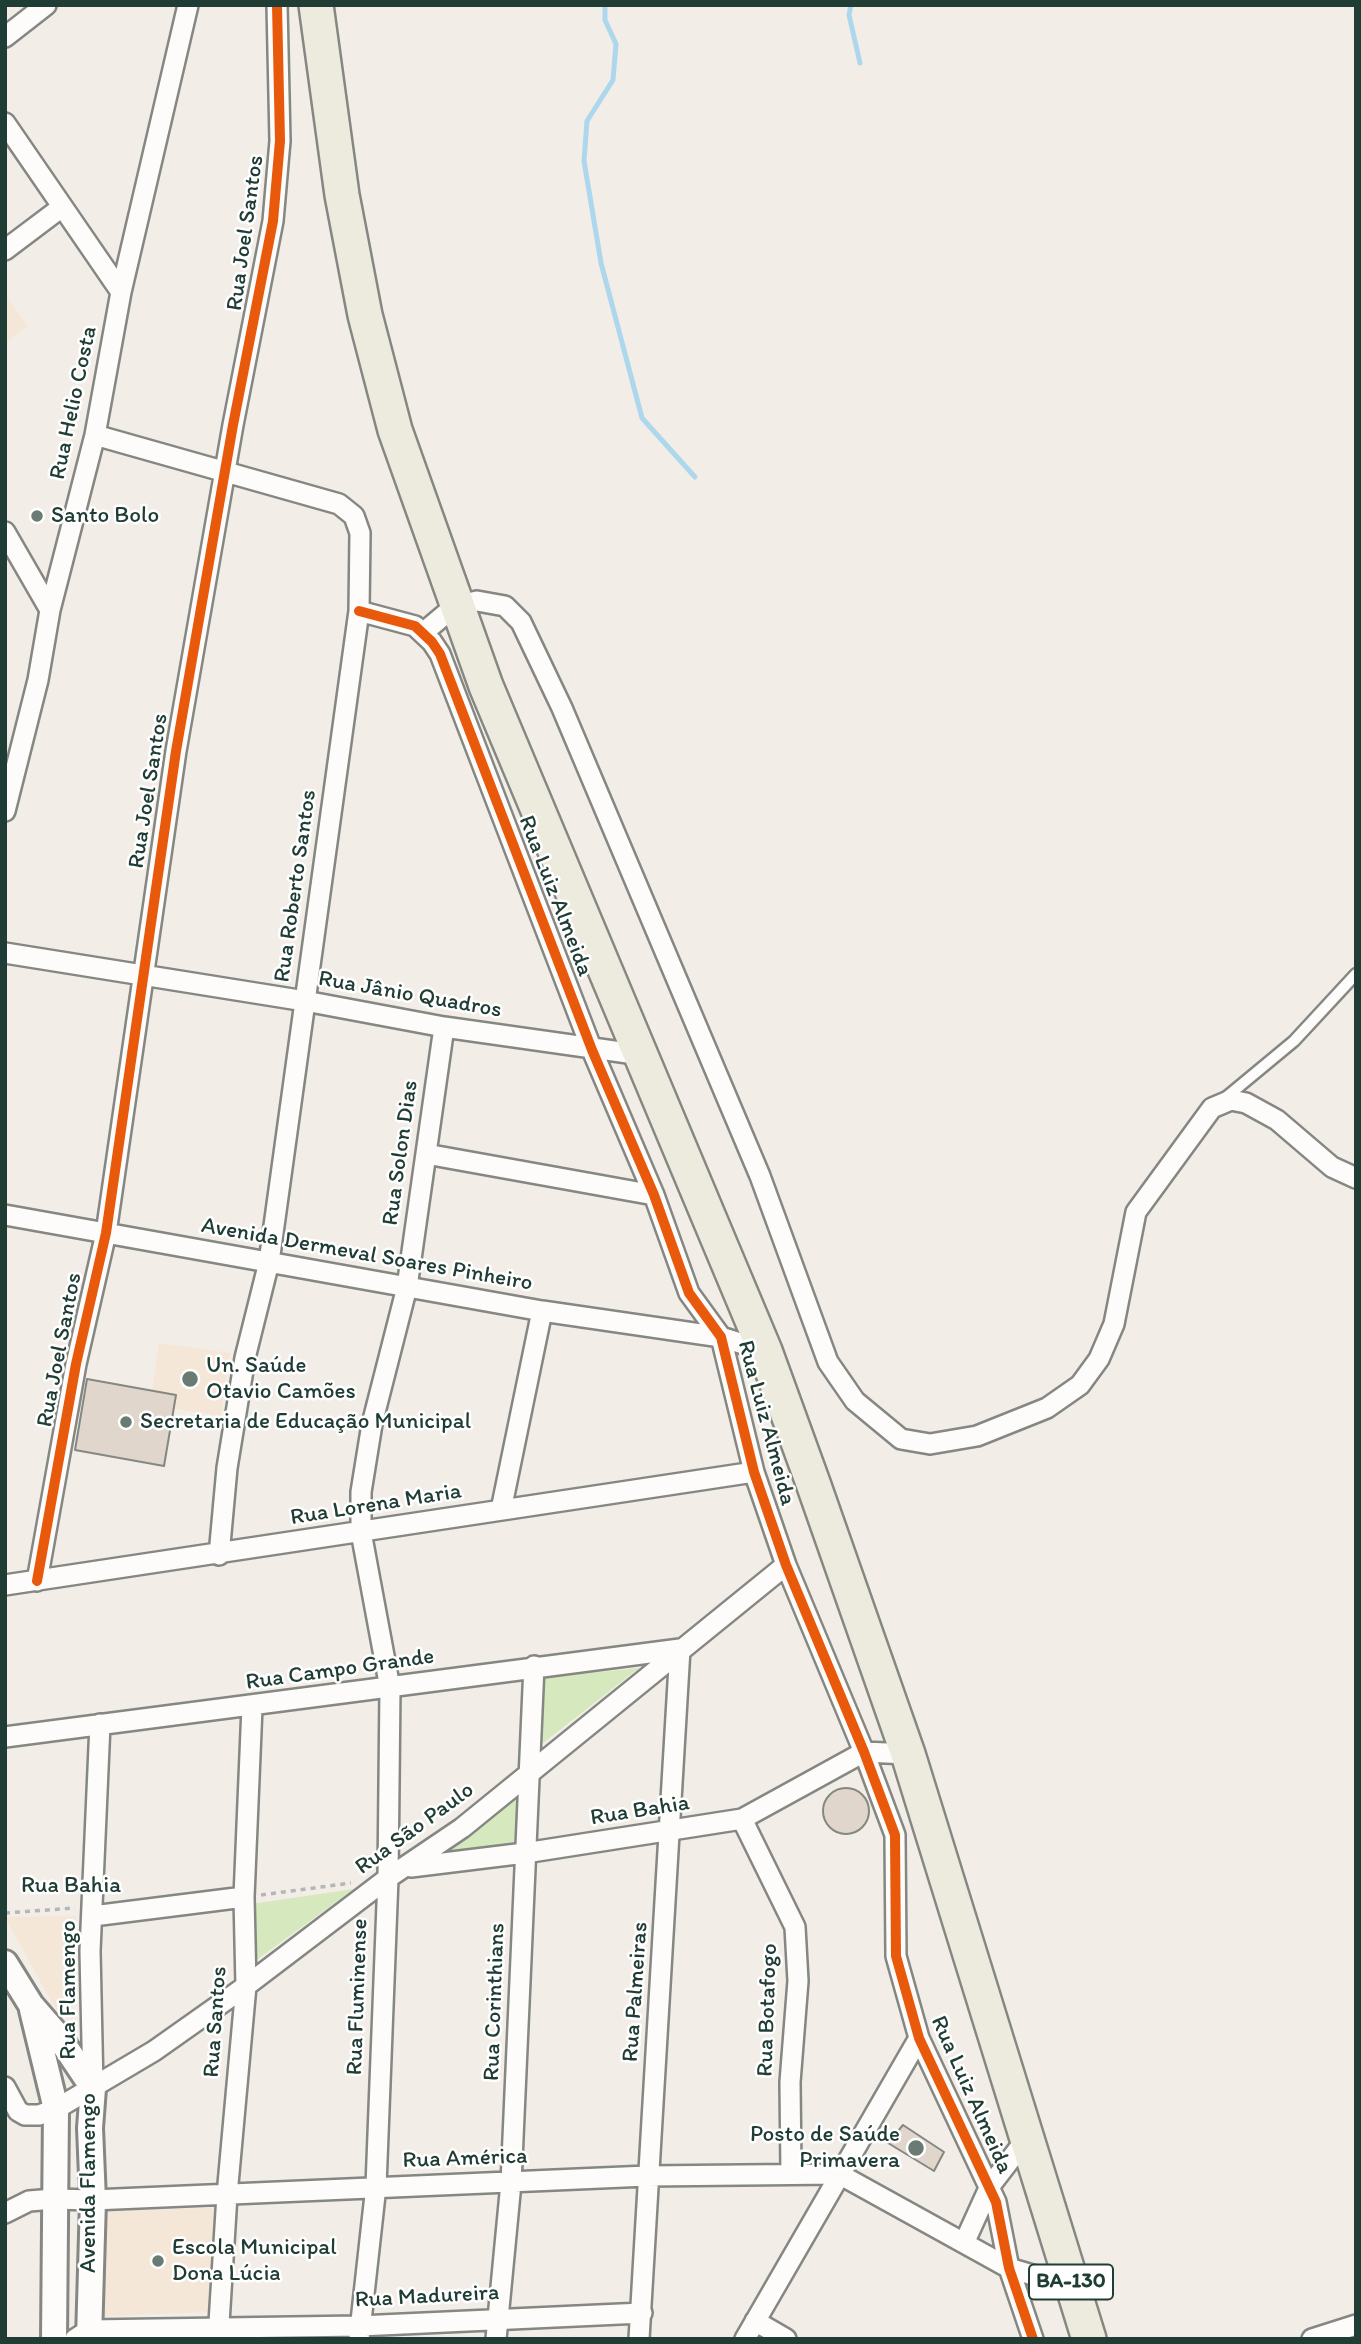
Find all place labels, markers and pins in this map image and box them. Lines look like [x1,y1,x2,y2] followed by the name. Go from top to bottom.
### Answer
[51,502,159,530] place label: Santo Bolo
[29,508,45,524] marker: Santo Bolo
[206,1352,356,1406] place label: Un. Saúde Otavio Camões
[180,1369,200,1389] marker: Un. Saúde Otavio Camões
[140,1408,471,1436] place label: Secretaria de Educação Municipal
[118,1414,134,1430] marker: Secretaria de Educação Municipal
[750,2121,900,2175] place label: Posto de Saúde Primavera
[906,2138,926,2158] marker: Posto de Saúde Primavera
[172,2234,337,2288] place label: Escola Municipal Dona Lúcia
[150,2253,166,2269] marker: Escola Municipal Dona Lúcia

